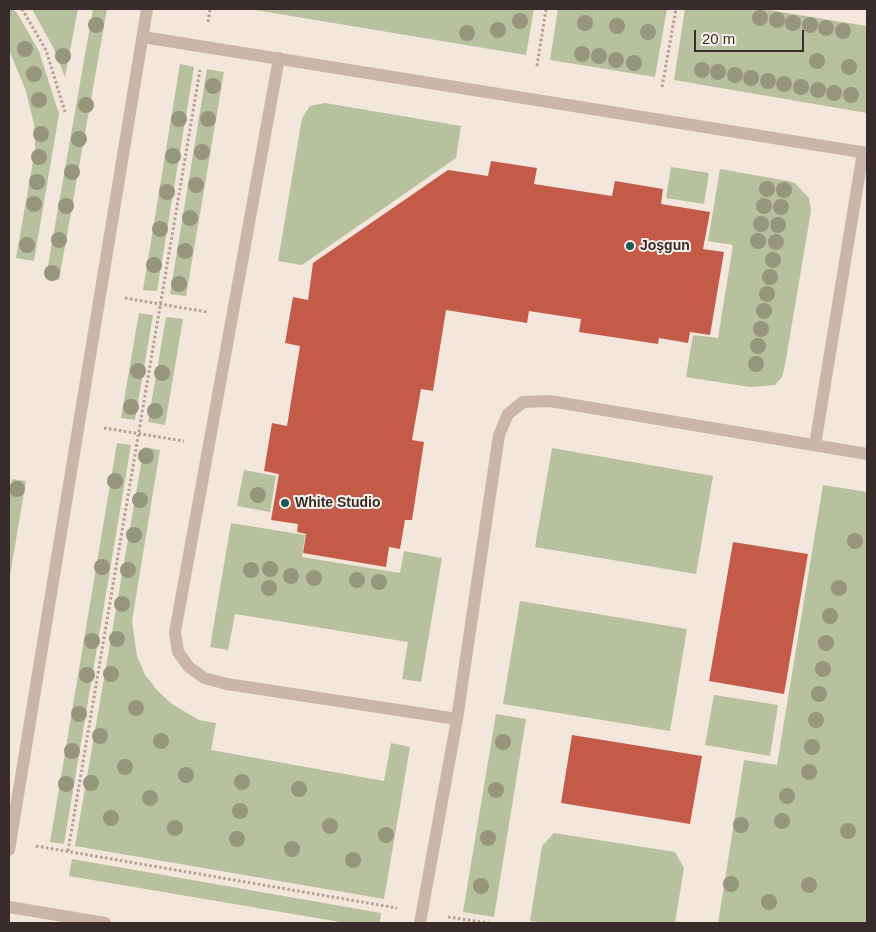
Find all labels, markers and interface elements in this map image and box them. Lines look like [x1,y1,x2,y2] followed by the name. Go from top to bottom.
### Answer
[696,20,806,52] scale bar
[702,30,735,47] text: 20 m
[640,238,690,254] place label: Joşgun
[624,240,636,252] marker: Joşgun
[295,495,381,511] place label: White Studio
[279,497,291,509] marker: White Studio

